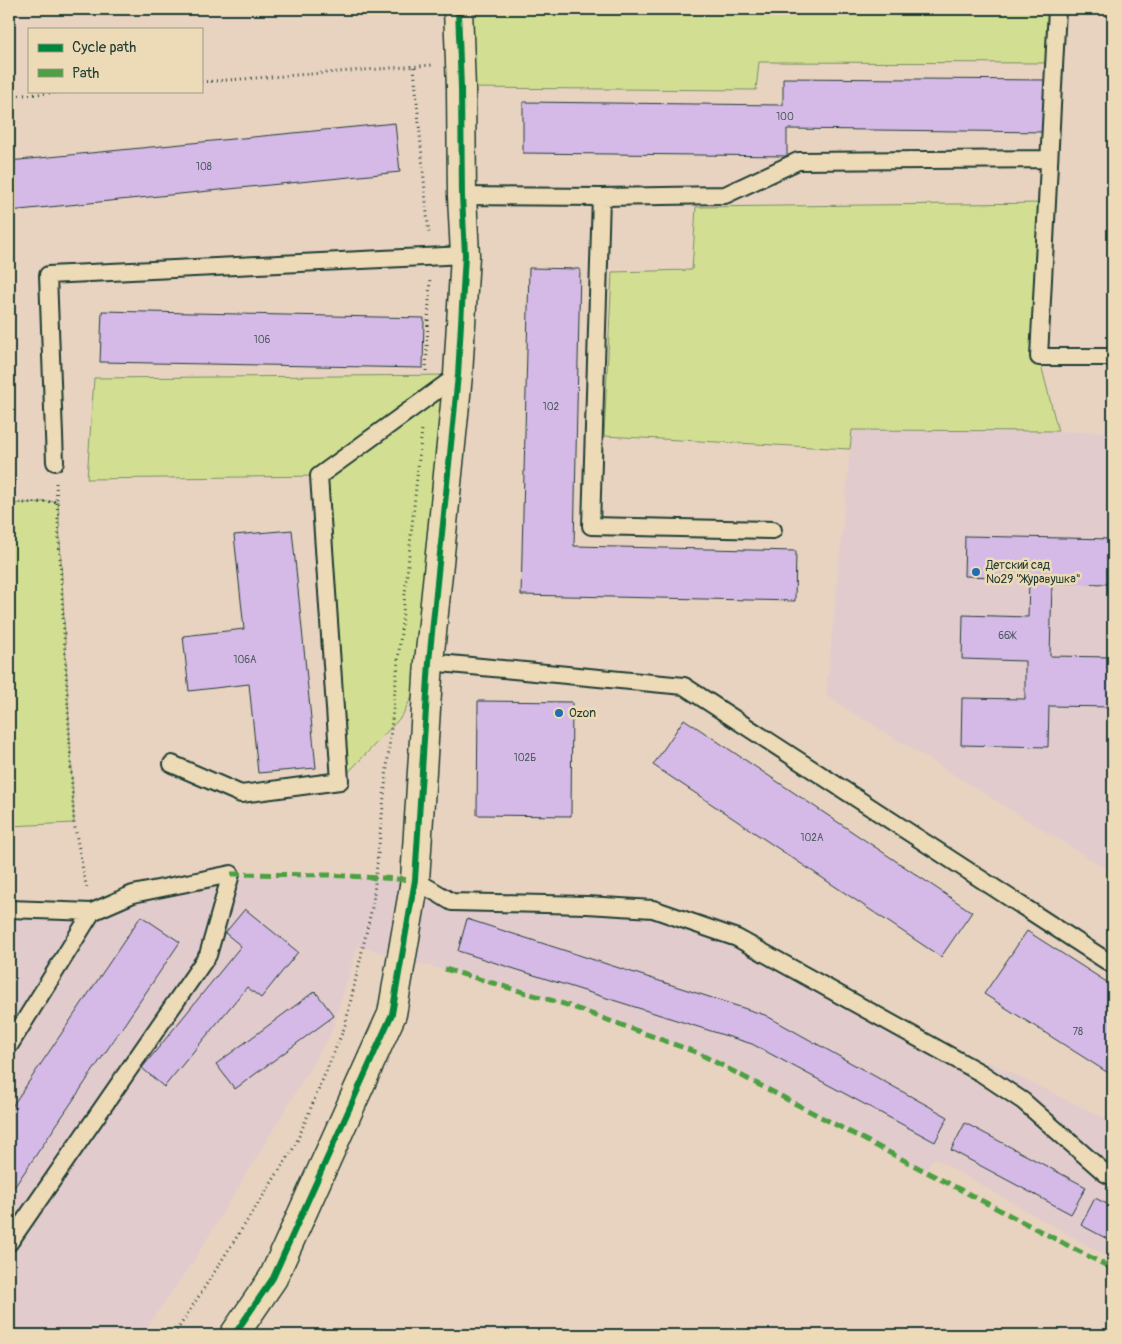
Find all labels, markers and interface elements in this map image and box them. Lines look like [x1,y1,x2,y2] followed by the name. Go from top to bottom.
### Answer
[28,28,202,92] legend
[72,38,136,57] text: Cycle path
[72,64,99,83] text: Path
[776,111,794,123] house number: 100
[196,161,212,173] house number: 108
[254,334,270,346] house number: 106
[543,401,560,413] house number: 102
[985,558,1081,587] place label: Детский сад №29 "Журавушка"
[970,566,982,578] marker: Детский сад №29 "Журавушка"
[998,630,1017,642] house number: 66Ж
[233,654,257,666] house number: 106А
[569,706,596,721] place label: Ozon
[553,707,565,719] marker: Ozon
[514,752,536,764] house number: 102Б
[801,832,824,844] house number: 102А
[1073,1026,1083,1038] house number: 78

